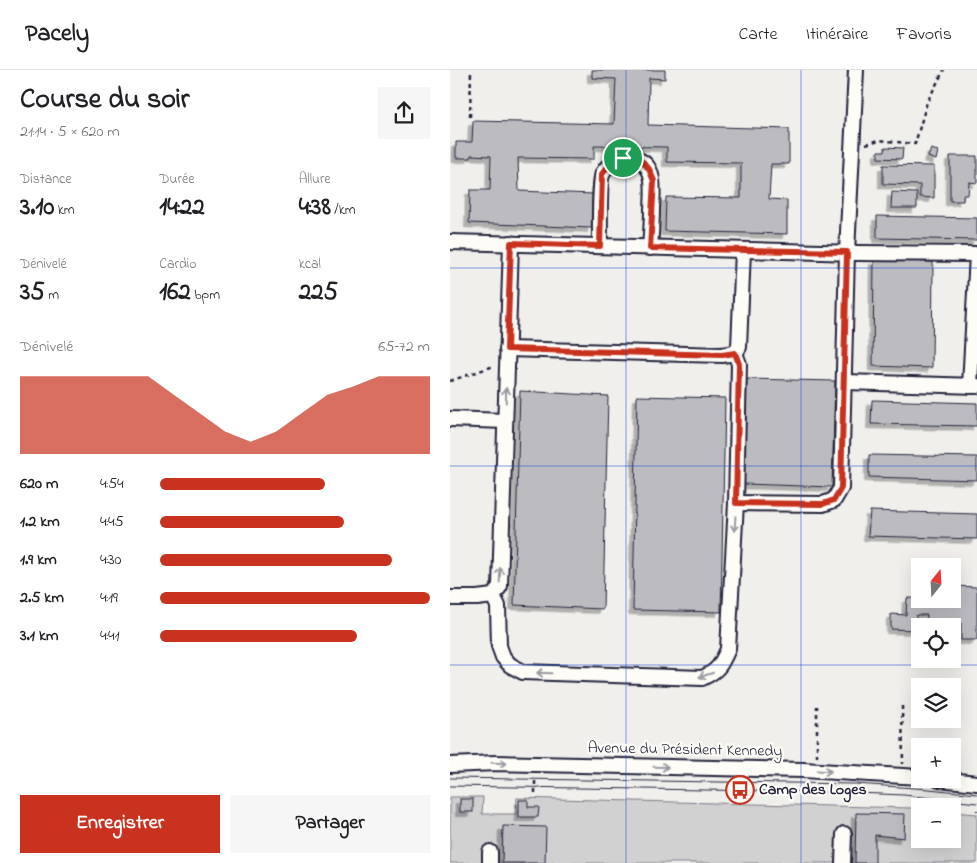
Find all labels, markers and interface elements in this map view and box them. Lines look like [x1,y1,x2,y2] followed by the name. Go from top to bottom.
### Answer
[25,17,89,52] text: Pacely
[738,22,778,48] text: Carte
[806,22,868,48] text: Itinéraire
[896,22,952,48] text: Favoris
[20,80,190,121] text: Course du soir
[378,87,430,139] button: share
[20,120,120,144] text: 21:14 · 5 × 620 m
[602,137,644,179] pin
[609,144,637,172] icon: arrive
[20,169,72,190] text: Distance
[159,169,194,190] text: Durée
[299,169,331,190] text: Allure
[20,190,54,226] text: 3.10
[159,190,205,226] text: 14:22
[299,190,331,226] text: 4:38
[54,200,75,221] text: km
[331,200,356,221] text: /km
[20,254,67,275] text: Dénivelé
[159,254,197,275] text: Cardio
[299,254,321,275] text: kcal
[20,275,45,311] text: 35
[159,275,191,311] text: 162
[299,275,338,311] text: 225
[45,285,59,306] text: m
[191,285,220,306] text: bpm
[20,335,73,359] text: Dénivelé
[378,335,430,359] text: 65–72 m
[501,387,511,404] one-way arrow
[20,472,58,496] text: 620 m
[100,472,124,496] text: 4:54
[20,510,60,534] text: 1.2 km
[100,510,124,534] text: 4:45
[730,515,739,531] one-way arrow
[20,548,57,572] text: 1.9 km
[100,548,121,572] text: 4:30
[911,558,961,608] north arrow
[911,558,961,848] map controls
[496,567,505,583] one-way arrow
[20,586,64,610] text: 2.5 km
[100,586,118,610] text: 4:19
[911,618,961,668] button: locate
[20,624,58,648] text: 3.1 km
[100,624,120,648] text: 4:41
[536,668,552,678] one-way arrow
[698,671,714,681] one-way arrow
[911,678,961,728] button: layers
[588,736,783,764] street label: Avenue du Président Kennedy
[911,738,961,788] button: +
[490,758,506,768] one-way arrow
[653,762,669,771] one-way arrow
[815,766,831,775] one-way arrow
[725,775,755,805] bus stop icon: Camp des Loges
[759,778,867,803] place label: Camp des Loges
[20,795,220,853] button: Enregistrer
[230,795,430,853] button: Partager
[911,798,961,848] button: −

